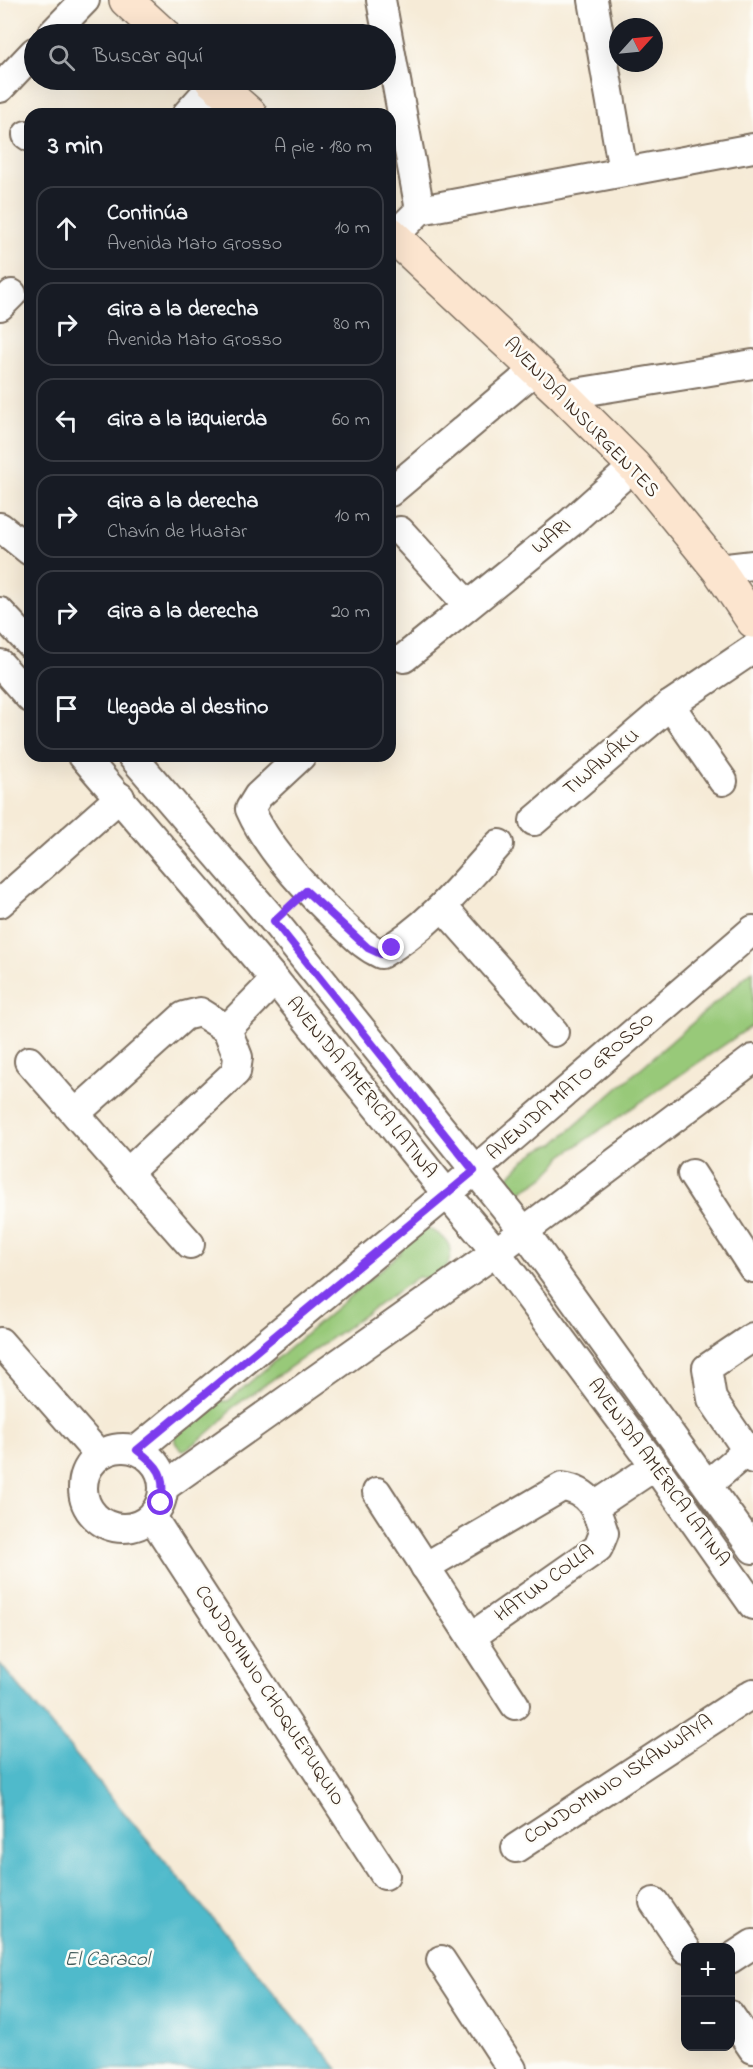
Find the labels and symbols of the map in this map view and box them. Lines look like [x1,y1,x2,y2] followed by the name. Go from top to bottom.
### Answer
[609,18,663,72] north arrow
[496,331,666,505] street label: AVENIDA INSURGENTES
[526,512,578,562] street label: WARI
[557,722,647,804] street label: TIWANÁKU
[378,934,404,960] route end
[278,991,444,1185] street label: AVENIDA AMÉRICA LATINA
[481,1006,661,1168] street label: AVENIDA MATO GROSSO
[580,1373,736,1573] street label: AVENIDA AMÉRICA LATINA
[147,1489,173,1515] route start
[489,1538,601,1630] street label: HATUN COLLA
[187,1580,351,1812] street label: CONDOMINIO CHOQUEPUQUIO
[519,1708,719,1852] street label: CONDOMINIO ISKANWAYA
[64,1945,152,1975] water label: El Caracol

